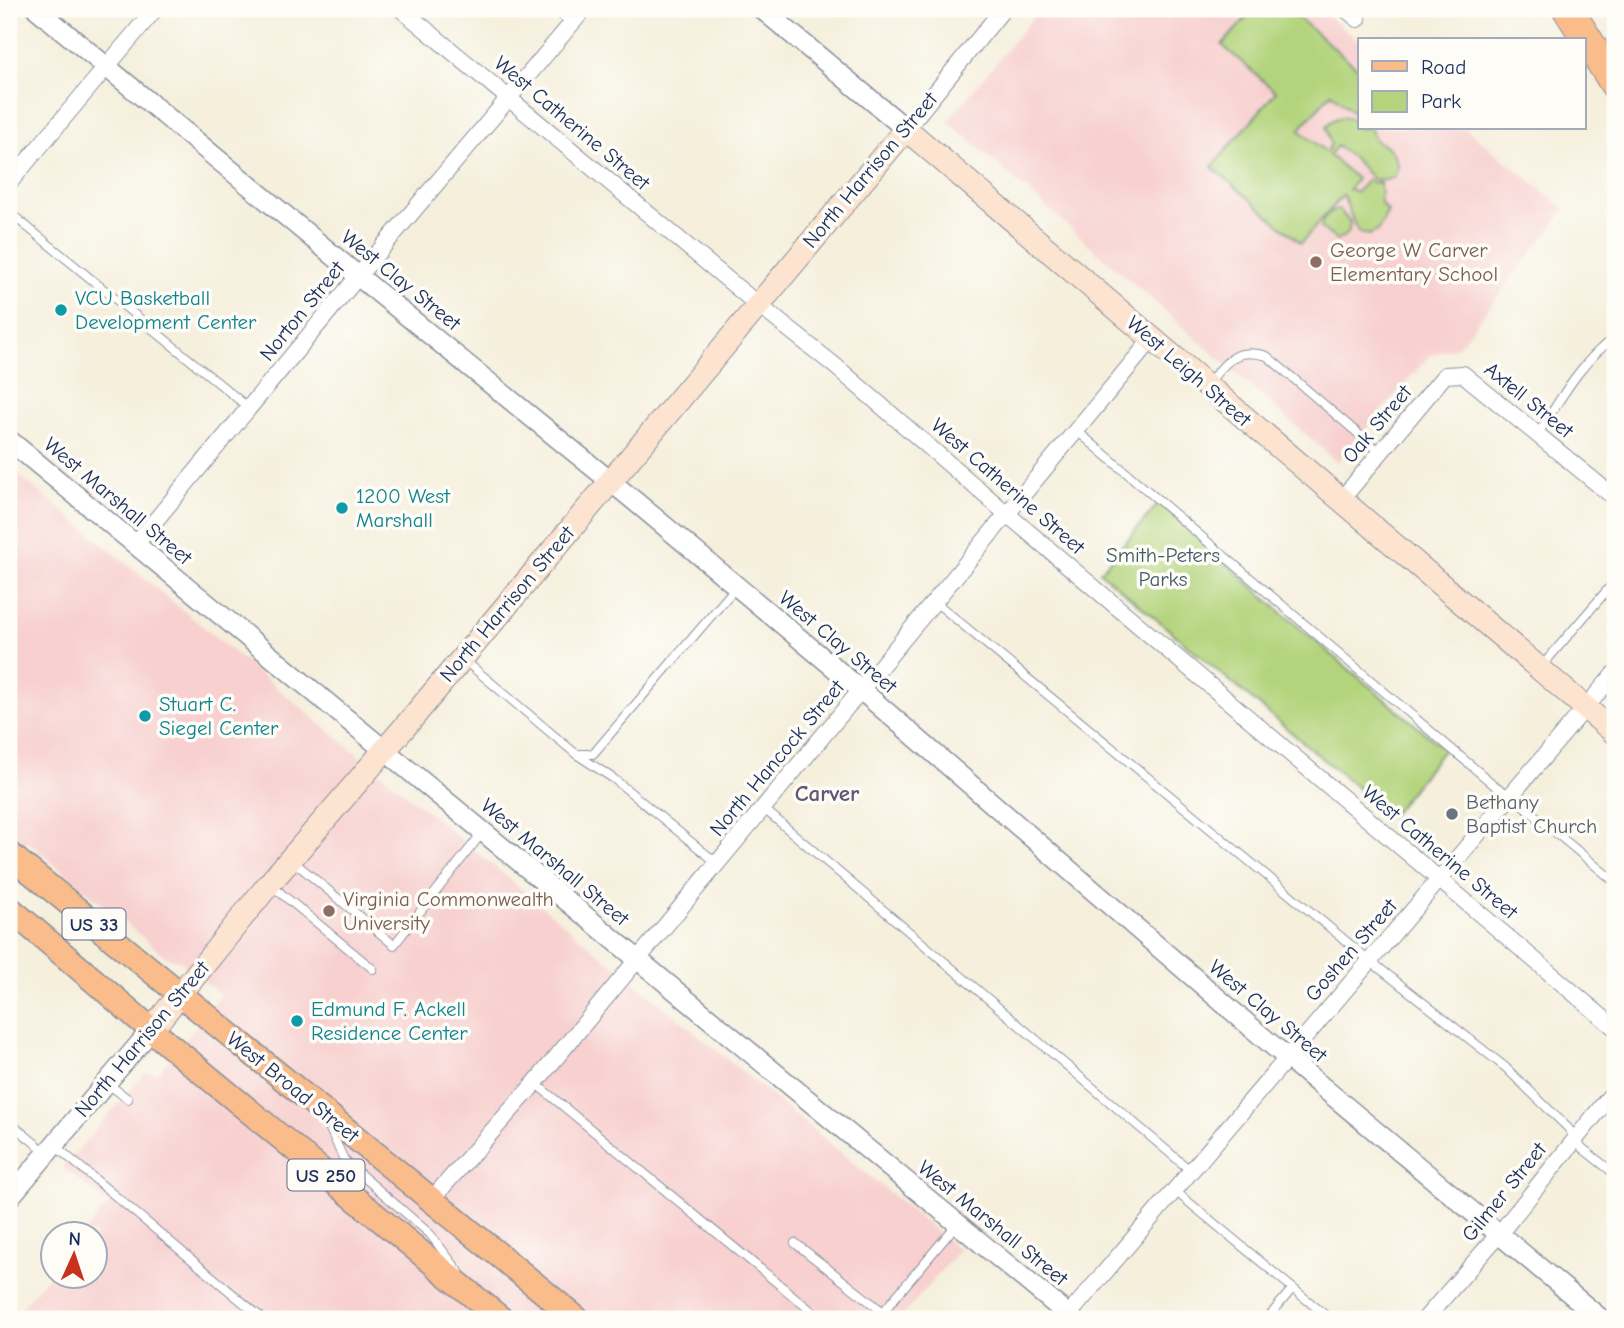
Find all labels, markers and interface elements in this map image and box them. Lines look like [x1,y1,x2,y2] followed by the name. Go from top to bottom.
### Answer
[1358,38,1586,130] legend
[489,51,655,196] street label: West Catherine Street
[1421,55,1466,79] text: Road
[798,86,943,253] street label: North Harrison Street
[1421,89,1461,113] text: Park
[337,225,466,336] street label: West Clay Street
[1330,238,1498,286] place label: George W Carver Elementary School
[1308,254,1324,270] marker: George W Carver Elementary School
[255,256,350,366] street label: Norton Street
[75,286,257,334] place label: VCU Basketball Development Center
[53,302,69,318] marker: VCU Basketball Development Center
[1122,311,1257,432] street label: West Leigh Street
[1480,357,1579,444] street label: Axtell Street
[1338,379,1417,468] street label: Oak Street
[926,413,1090,560] street label: West Catherine Street
[39,432,198,570] street label: West Marshall Street
[356,484,451,532] place label: 1200 West Marshall
[334,500,350,516] marker: 1200 West Marshall
[435,520,580,687] street label: North Harrison Street
[1106,543,1220,591] park label: Smith-Peters Parks
[774,586,903,699] street label: West Clay Street
[705,674,850,841] street label: North Hancock Street
[159,692,279,740] place label: Stuart C. Siegel Center
[137,708,153,724] marker: Stuart C. Siegel Center
[795,780,860,807] district label: Carver
[1357,780,1523,925] street label: West Catherine Street
[1466,790,1597,838] place label: Bethany Baptist Church
[476,793,635,931] street label: West Marshall Street
[1444,806,1460,822] marker: Bethany Baptist Church
[343,887,554,935] place label: Virginia Commonwealth University
[1300,893,1403,1006] street label: Goshen Street
[321,903,337,919] marker: Virginia Commonwealth University
[62,908,126,940] road number: US 33
[70,955,215,1122] street label: North Harrison Street
[1204,955,1333,1068] street label: West Clay Street
[311,997,468,1045] place label: Edmund F. Ackell Residence Center
[289,1013,305,1029] marker: Edmund F. Ackell Residence Center
[222,1026,365,1148] street label: West Broad Street
[1457,1137,1552,1246] street label: Gilmer Street
[913,1155,1073,1291] street label: West Marshall Street
[288,1160,364,1190] road number: US 250
[38,1220,108,1290] north arrow
[68,1228,82,1250] text: N

